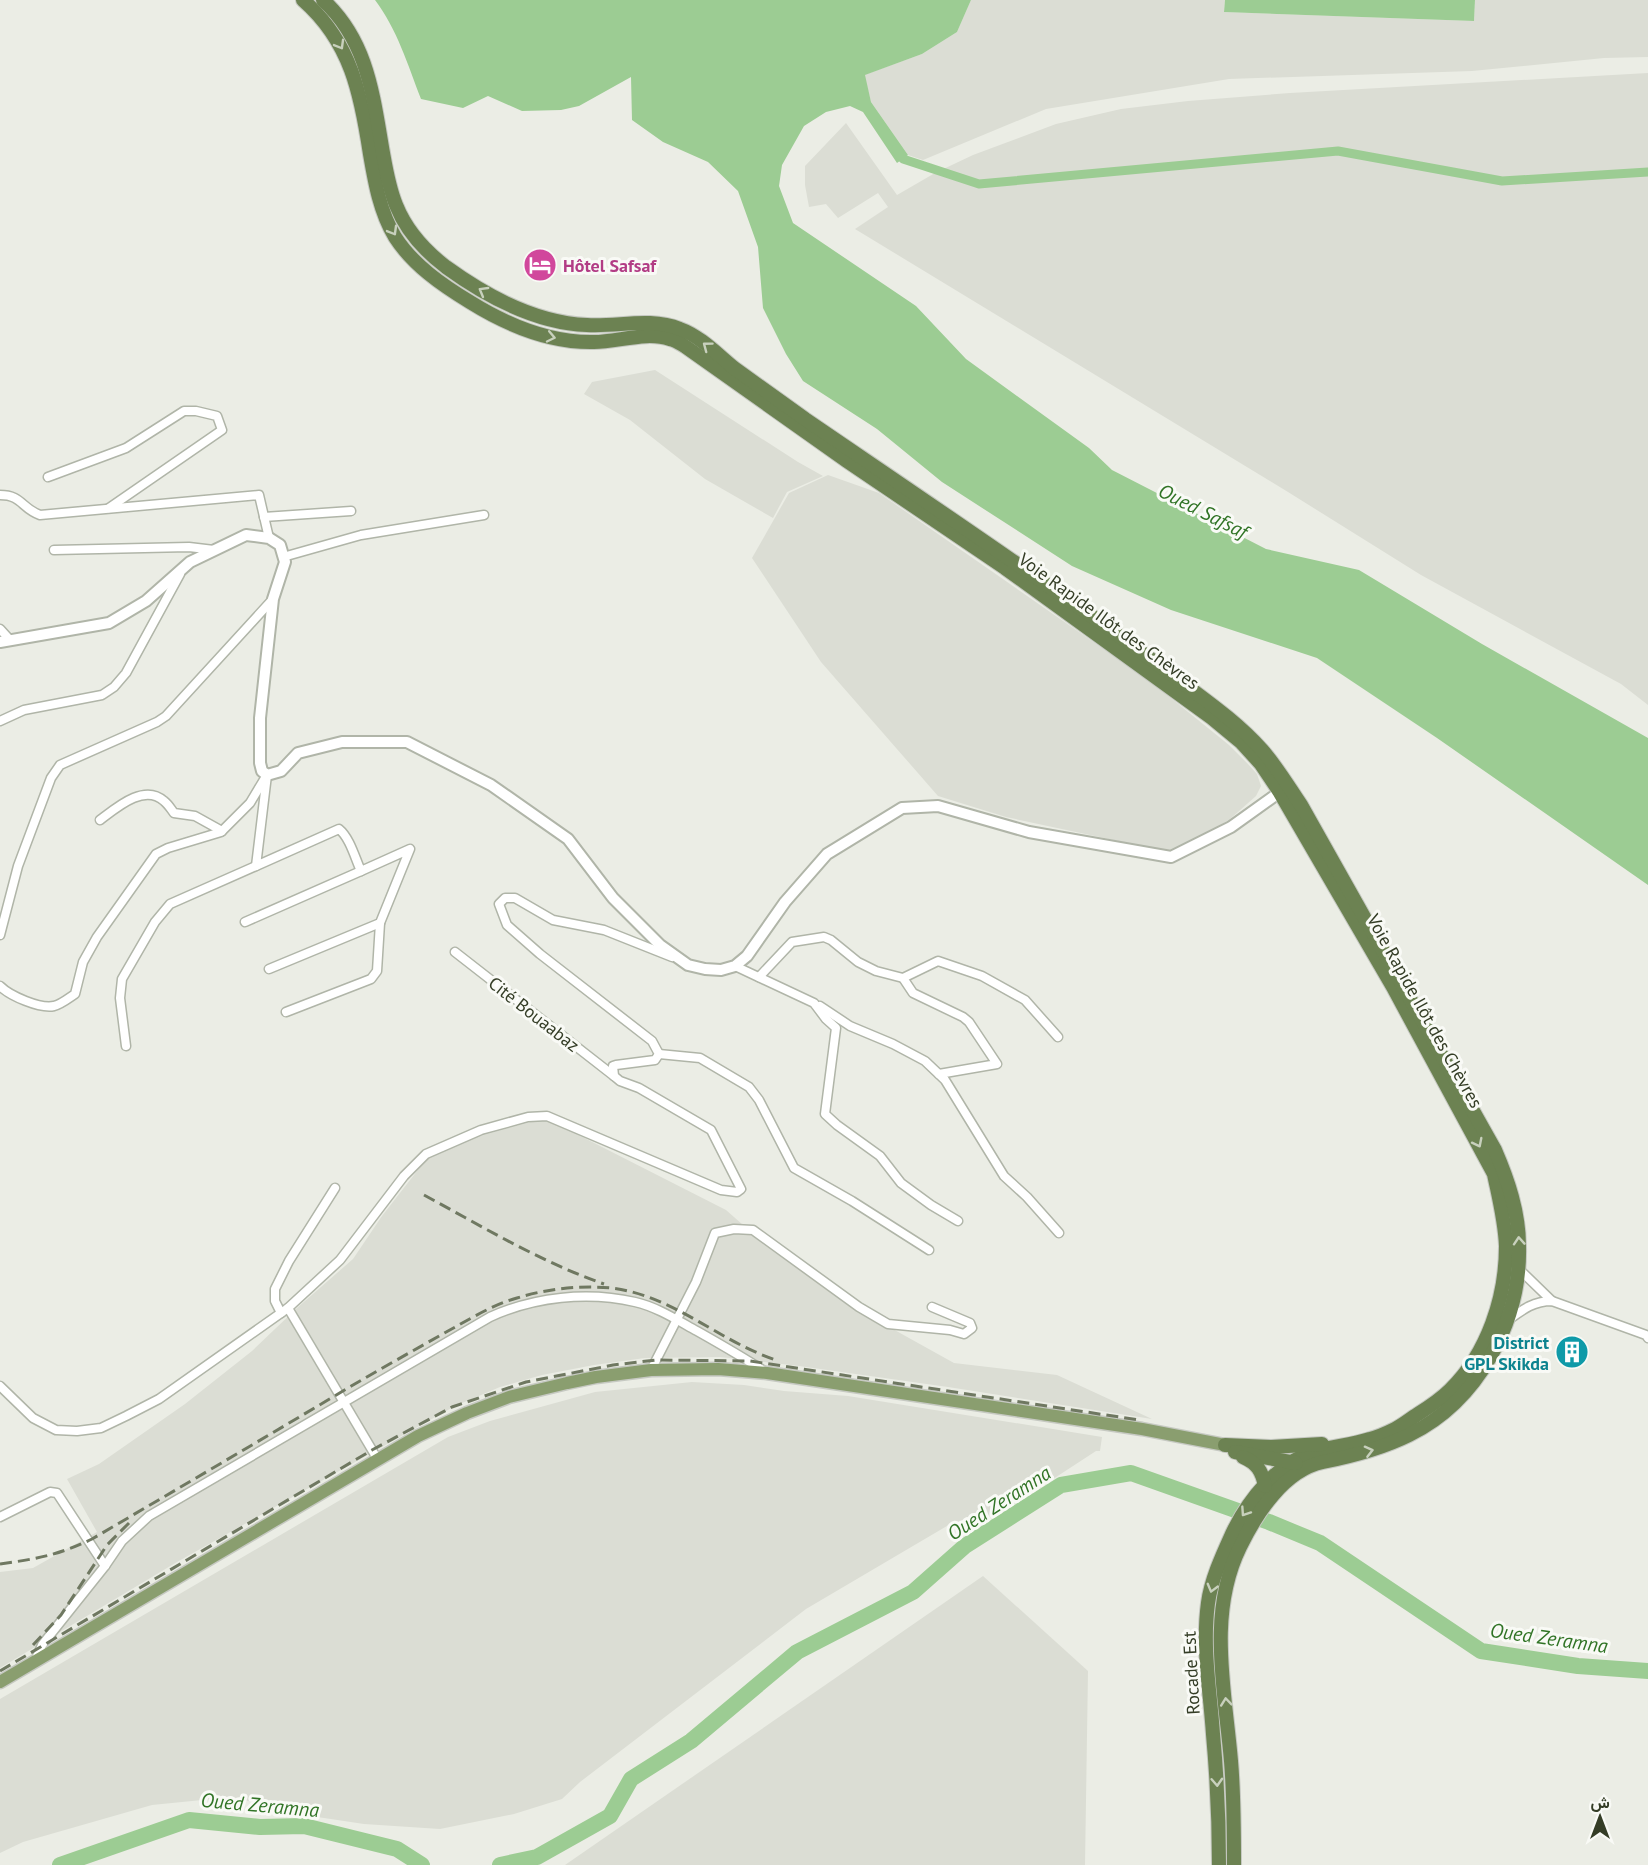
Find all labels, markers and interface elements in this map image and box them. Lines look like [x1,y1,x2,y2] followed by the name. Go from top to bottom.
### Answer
[333,39,344,49] one-way arrow
[385,225,397,235] one-way arrow
[522,247,558,283] hotel icon: Hôtel Safsaf
[563,254,657,277] place label: Hôtel Safsaf
[479,287,489,298] one-way arrow
[545,330,555,343] one-way arrow
[703,343,714,354] one-way arrow
[1154,477,1255,546] water label: Oued Safsaf
[1013,547,1204,694] street label: Voie Rapide Ilôt des Chèvres
[1362,909,1488,1112] street label: Voie Rapide Ilôt des Chèvres
[484,971,584,1057] street label: Cité Bouaabaz
[1471,1137,1482,1148] one-way arrow
[1512,1237,1525,1246] one-way arrow
[1464,1331,1550,1375] place label: District GPL Skikda
[1554,1334,1590,1370] building icon: District GPL Skikda
[1364,1446,1374,1459] one-way arrow
[942,1460,1056,1546] water label: Oued Zeramna
[1241,1505,1252,1516] one-way arrow
[1206,1583,1219,1593] one-way arrow
[1489,1617,1610,1659] water label: Oued Zeramna
[1177,1631,1205,1715] street label: Rocade Est
[1220,1697,1233,1706] one-way arrow
[1210,1778,1223,1787] one-way arrow
[200,1787,320,1823] water label: Oued Zeramna
[1570,1787,1630,1847] north arrow
[1590,1792,1610,1812] text: ش

